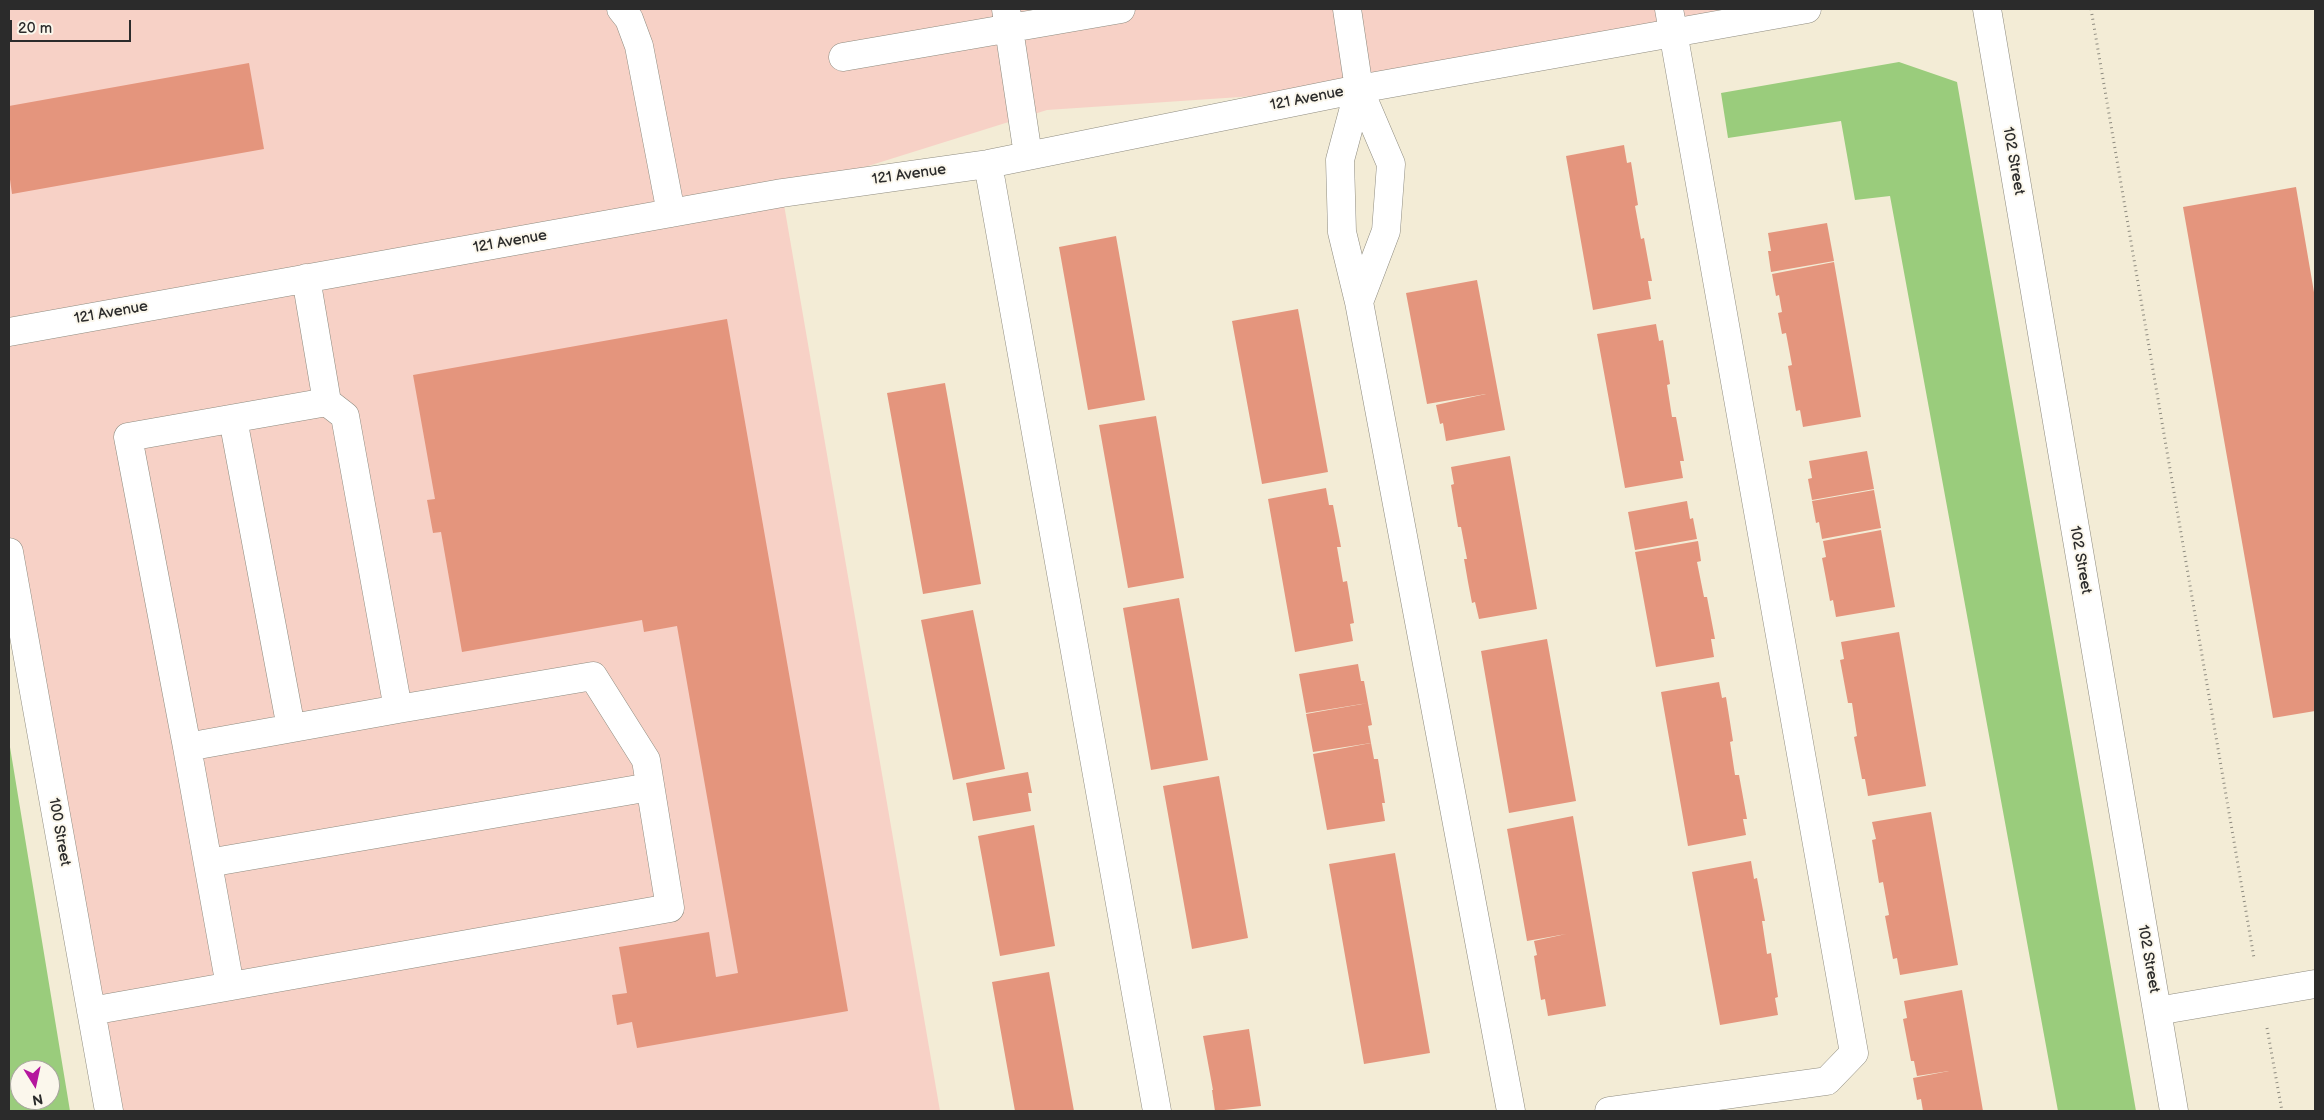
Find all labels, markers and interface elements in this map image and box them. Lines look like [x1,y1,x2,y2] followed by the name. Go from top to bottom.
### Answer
[12,10,134,42] scale bar
[18,19,52,38] text: 20 m
[1269,83,1345,115] street label: 121 Avenue
[1998,126,2028,196] street label: 102 Street
[871,161,947,189] street label: 121 Avenue
[472,227,548,257] street label: 121 Avenue
[73,298,149,328] street label: 121 Avenue
[2065,525,2095,595] street label: 102 Street
[44,797,74,867] street label: 100 Street
[2133,924,2163,994] street label: 102 Street
[10,1060,60,1110] north arrow
[31,1090,44,1109] text: N

